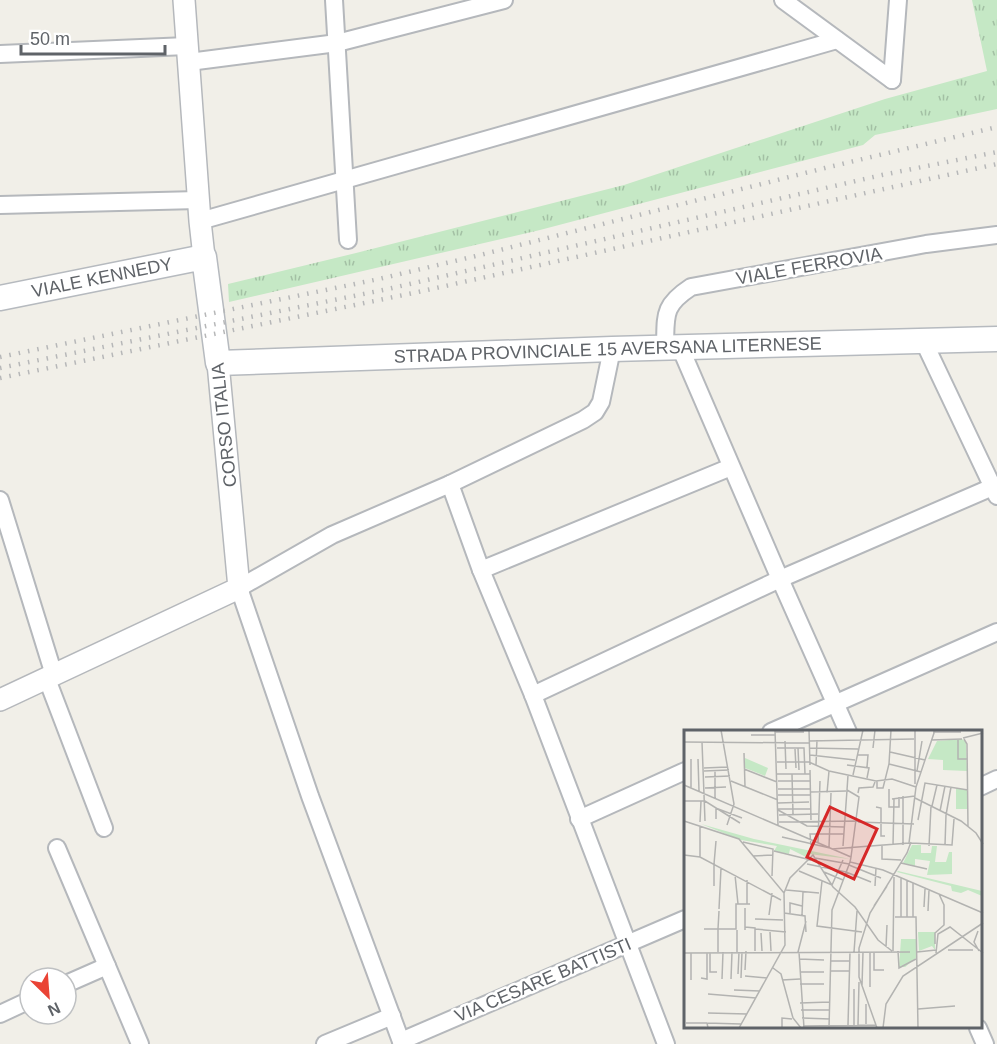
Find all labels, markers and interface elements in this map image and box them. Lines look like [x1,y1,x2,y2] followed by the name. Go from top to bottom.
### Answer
[21,18,165,56] scale bar
[30,29,70,49] text: 50 m
[734,243,884,289] street label: VIALE FERROVIA
[30,254,174,301] street label: VIALE KENNEDY
[393,334,822,367] street label: STRADA PROVINCIALE 15 AVERSANA LITERNESE
[208,362,240,488] street label: CORSO ITALIA
[684,730,982,1029] inset map
[452,934,634,1026] street label: VIA CESARE BATTISTI
[18,966,78,1026] north arrow
[45,999,63,1019] text: N

